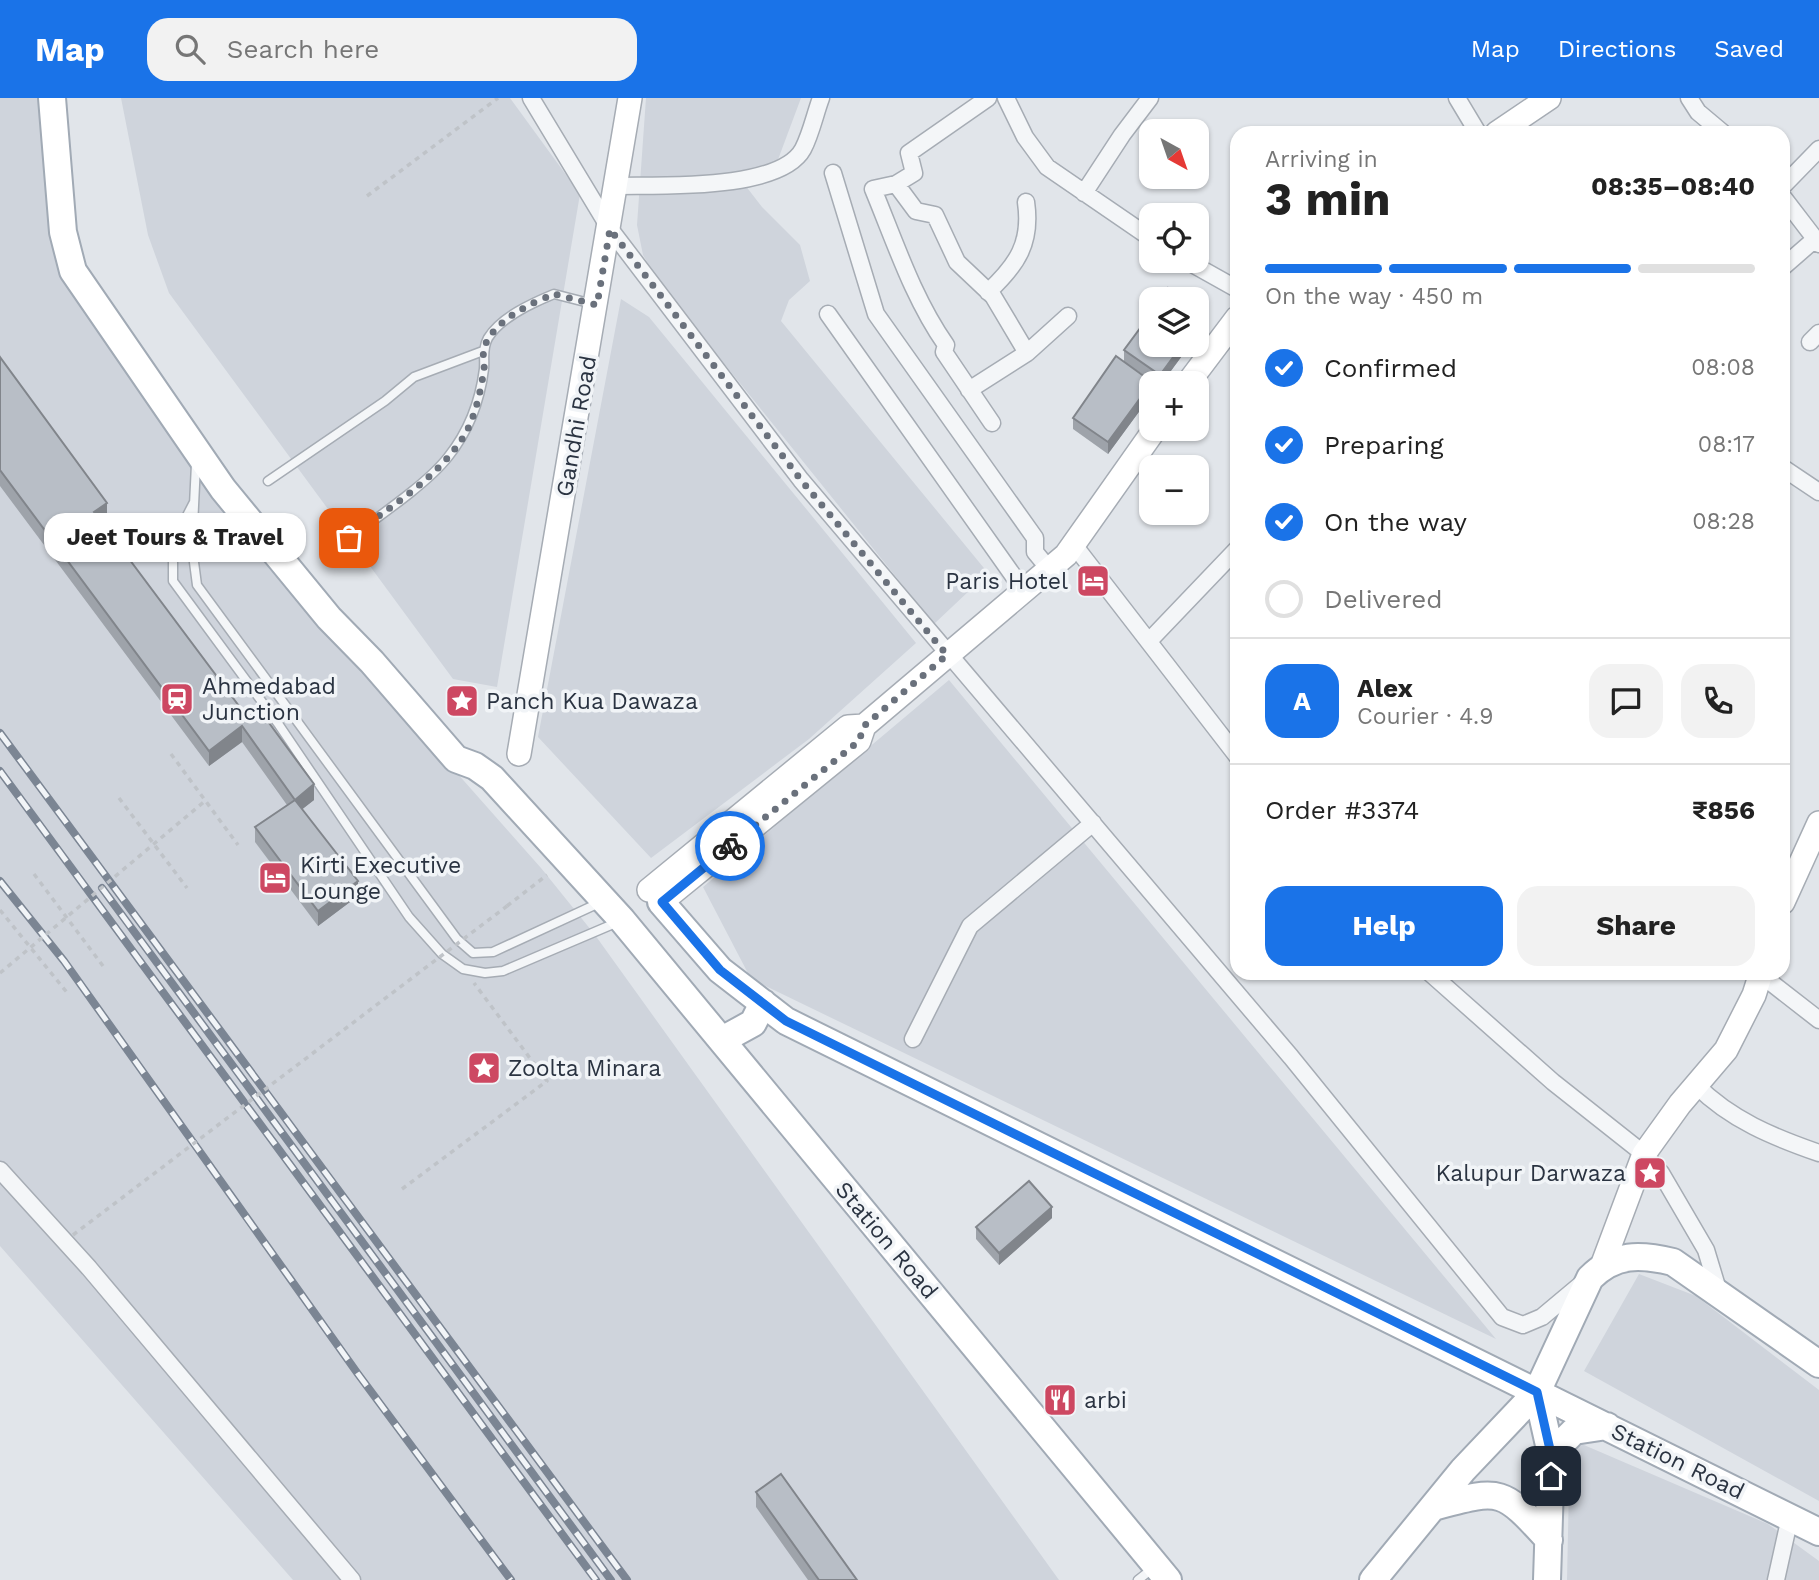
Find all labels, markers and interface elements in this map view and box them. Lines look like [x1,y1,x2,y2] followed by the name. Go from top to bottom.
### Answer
[147,18,637,81] search box
[35,30,105,69] text: Map
[171,30,209,68] icon: search
[227,34,379,64] text: Search here
[1471,35,1520,63] text: Map
[1558,35,1676,63] text: Directions
[1714,35,1784,63] text: Saved
[1139,119,1209,189] north arrow
[1139,119,1209,525] map controls
[1265,146,1378,173] text: Arriving in
[1591,171,1755,201] text: 08:35–08:40
[1265,172,1391,226] text: 3 min
[1139,203,1209,273] button: locate
[1265,283,1483,310] text: On the way · 450 m
[1139,287,1209,357] button: layers
[1265,349,1303,387] icon: check
[551,353,602,499] street label: Gandhi Road
[1324,353,1457,383] text: Confirmed
[1691,354,1755,381] text: 08:08
[1139,371,1209,441] button: +
[1265,426,1303,464] icon: check
[1324,430,1444,460] text: Preparing
[1698,431,1755,458] text: 08:17
[1139,455,1209,525] button: −
[1265,503,1303,541] icon: check
[1324,507,1467,537] text: On the way
[319,508,379,568] pin
[1692,508,1755,535] text: 08:28
[44,514,307,562] callout: Jeet Tours & Travel
[330,519,368,557] icon: bag
[66,524,284,551] text: Jeet Tours & Travel
[1074,562,1112,600] hotel icon: Paris Hotel
[945,568,1068,595] place label: Paris Hotel
[1324,584,1443,614] text: Delivered
[1589,664,1663,738] button: chat
[1681,664,1755,738] button: phone
[202,673,336,726] place label: Ahmedabad Junction
[1357,673,1413,703] text: Alex
[158,680,196,718] station icon: Ahmedabad Junction
[443,682,481,720] place icon: Panch Kua Dawaza
[1293,686,1311,716] text: A
[486,688,698,715] place label: Panch Kua Dawaza
[1357,703,1493,730] text: Courier · 4.9
[1265,795,1419,825] text: Order #3374
[1692,795,1755,825] text: ₹856
[695,811,765,881] courier
[711,827,749,865] icon: bike
[300,852,461,905] place label: Kirti Executive Lounge
[256,859,294,897] hotel icon: Kirti Executive Lounge
[1265,886,1503,966] button: Help
[1517,886,1755,966] button: Share
[465,1049,503,1087] place icon: Zoolta Minara
[508,1055,661,1082] place label: Zoolta Minara
[1631,1154,1669,1192] place icon: Kalupur Darwaza
[1435,1160,1626,1187] place label: Kalupur Darwaza
[830,1176,943,1304] street label: Station Road
[1041,1381,1079,1419] restaurant icon: arbi
[1084,1387,1127,1414] place label: arbi
[1607,1418,1749,1505] street label: Station Road
[1521,1446,1581,1506] pin
[1532,1457,1570,1495] icon: home

